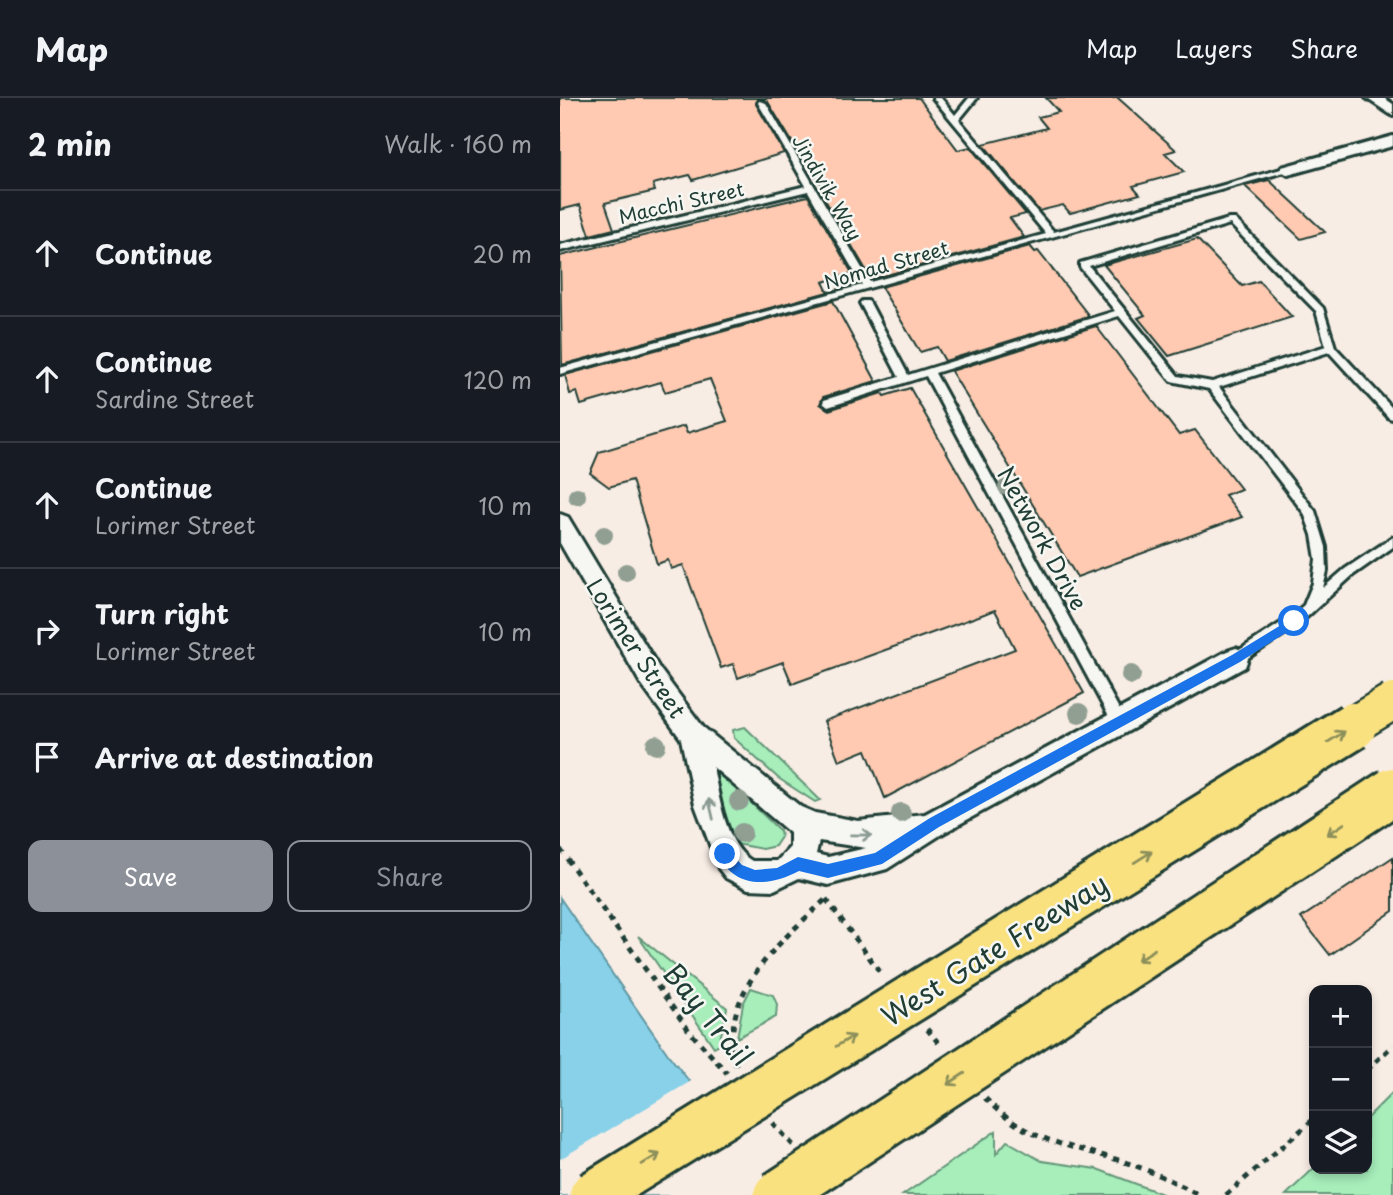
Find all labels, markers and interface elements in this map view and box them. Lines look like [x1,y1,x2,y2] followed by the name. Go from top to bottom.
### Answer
[35,23,108,73] text: Map
[1086,30,1137,66] text: Map
[1175,30,1252,66] text: Layers
[1290,30,1358,66] text: Share
[28,121,112,166] text: 2 min
[384,126,532,161] text: Walk · 160 m
[786,129,870,245] street label: Jindivik Way
[616,174,746,230] street label: Macchi Street
[820,233,952,295] street label: Nomad Street
[28,234,66,272] icon: ahead
[95,234,212,273] text: Continue
[473,236,532,271] text: 20 m
[95,342,212,381] text: Continue
[28,360,66,398] icon: ahead
[464,362,532,397] text: 120 m
[95,381,254,416] text: Sardine Street
[989,460,1097,616] street label: Network Drive
[95,468,212,507] text: Continue
[28,486,66,524] icon: ahead
[478,488,532,523] text: 10 m
[95,507,256,542] text: Lorimer Street
[579,571,695,725] street label: Lorimer Street
[95,594,229,633] text: Turn right
[1278,605,1309,636] route start
[28,612,66,650] icon: right
[478,614,532,649] text: 10 m
[95,633,256,668] text: Lorimer Street
[1326,729,1345,744] one-way arrow
[28,738,66,776] icon: arrive
[95,738,374,777] text: Arrive at destination
[704,798,717,821] one-way arrow
[1327,822,1346,836] one-way arrow
[850,829,873,842] one-way arrow
[709,838,740,869] route end
[28,840,273,912] button: Save
[287,840,532,912] button: Share
[1133,850,1152,865] one-way arrow
[872,862,1116,1036] street label: West Gate Freeway
[1137,948,1157,962] one-way arrow
[654,953,764,1075] street label: Bay Trail
[1309,985,1372,1174] map controls
[1309,985,1372,1048] button: +
[834,1033,854,1047] one-way arrow
[1309,1048,1372,1111] button: −
[947,1071,966,1086] one-way arrow
[1309,1111,1372,1174] button: layers
[640,1152,660,1166] one-way arrow

